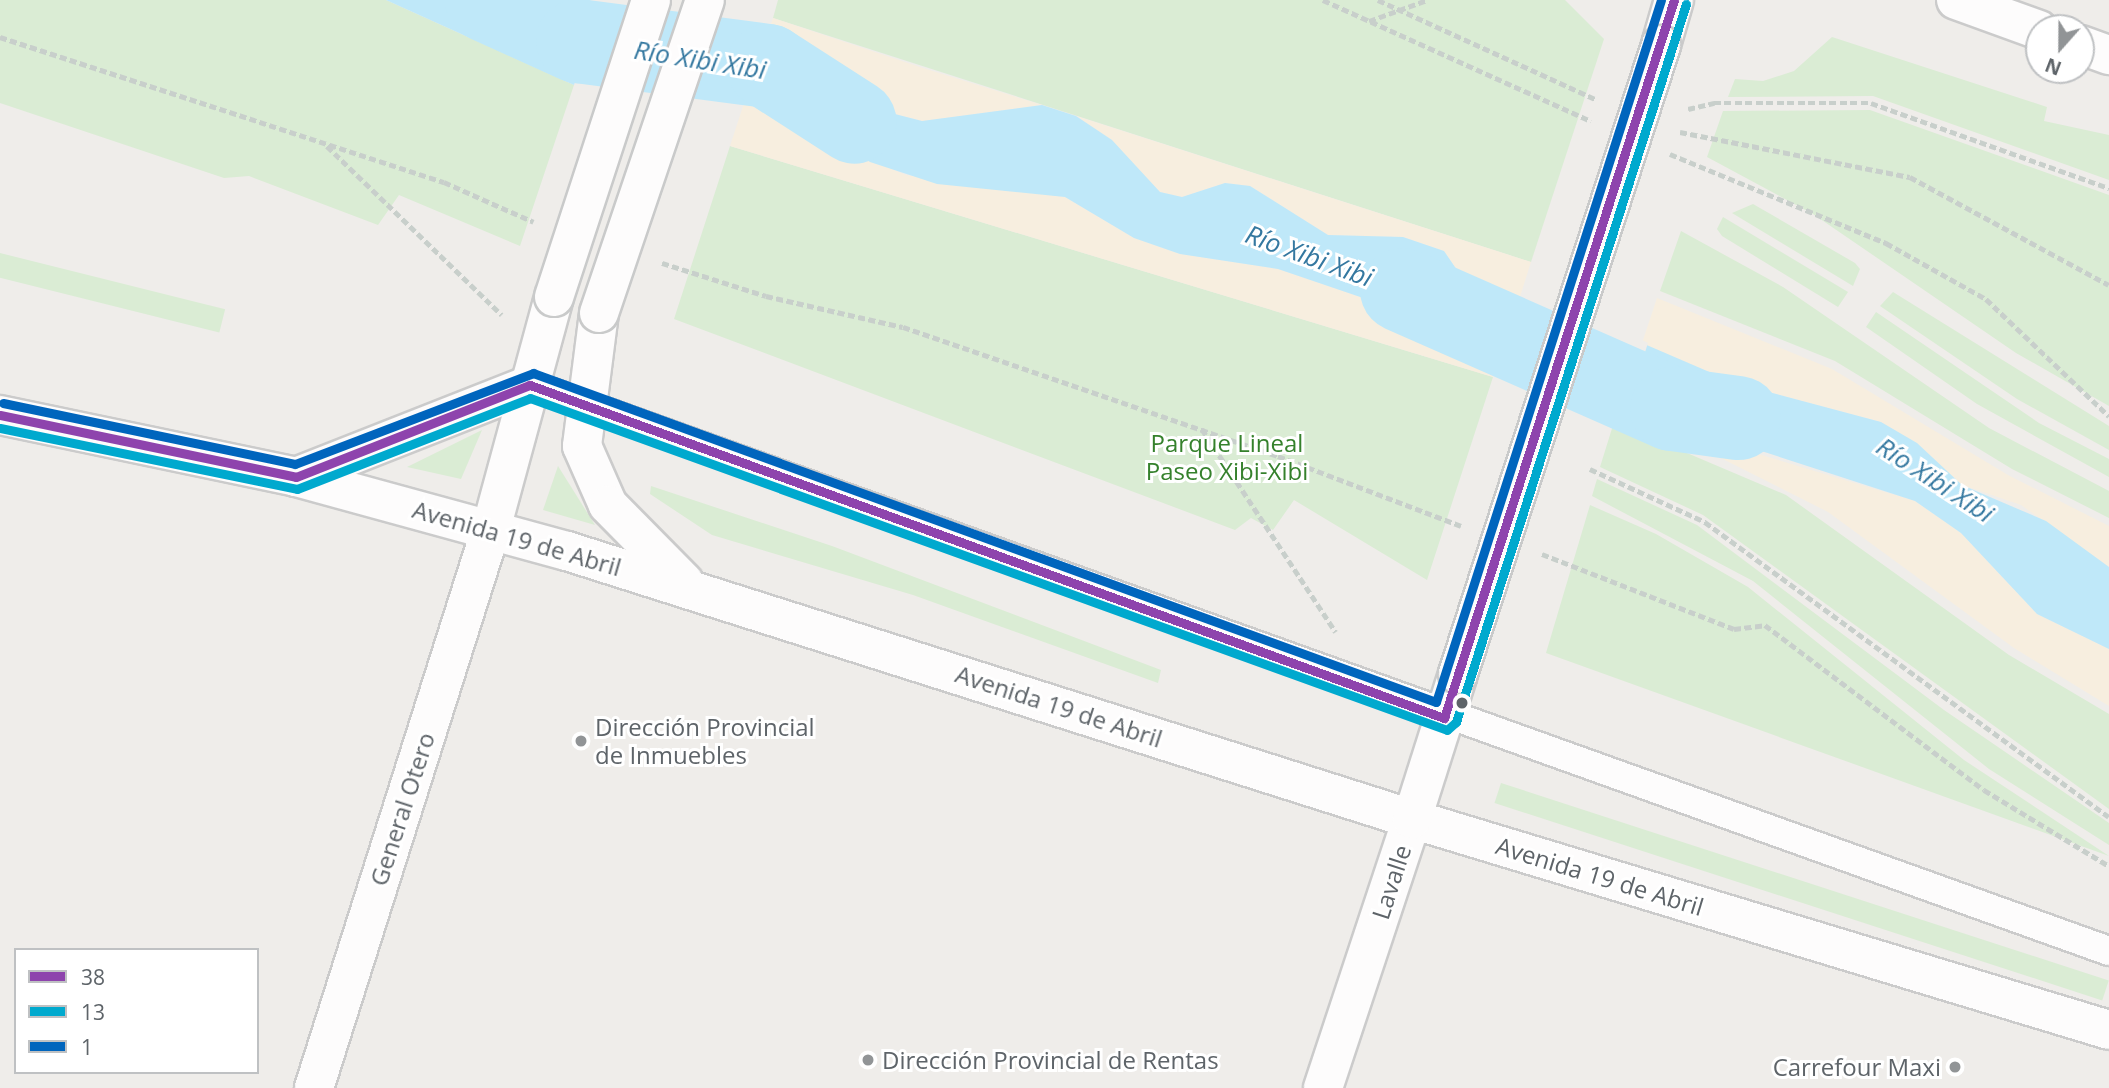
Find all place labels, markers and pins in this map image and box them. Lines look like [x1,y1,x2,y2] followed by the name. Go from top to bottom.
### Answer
[1455,696,1469,710] unlabelled marker
[595,713,815,769] place label: Dirección Provincial de Inmuebles
[573,733,589,749] marker: Dirección Provincial de Inmuebles
[882,1046,1219,1074] place label: Dirección Provincial de Rentas
[860,1052,876,1068] marker: Dirección Provincial de Rentas
[1773,1053,1941,1081] place label: Carrefour Maxi
[1947,1059,1963,1075] marker: Carrefour Maxi

